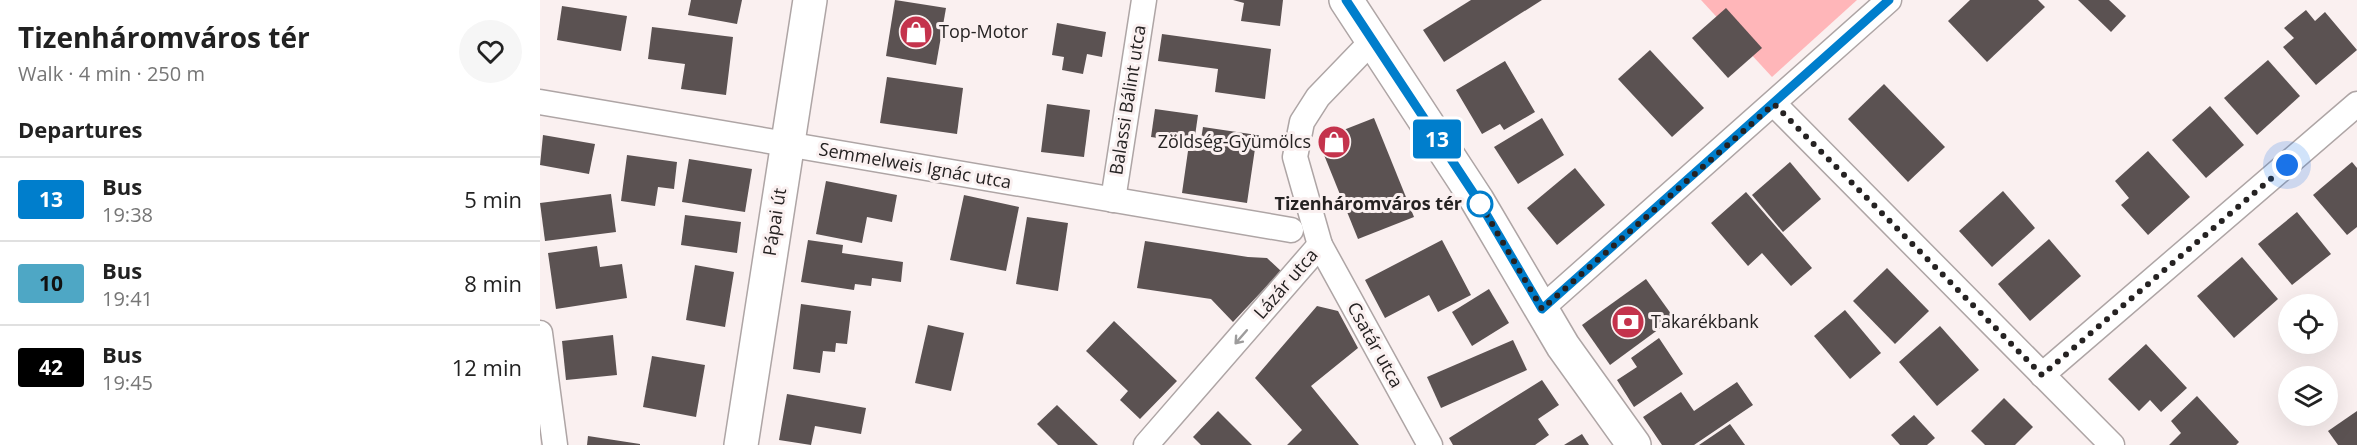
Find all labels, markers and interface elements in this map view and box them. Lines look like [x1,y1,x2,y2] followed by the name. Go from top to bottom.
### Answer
[898,14,934,50] shop icon: Top-Motor
[18,18,310,56] text: Tizenháromváros tér
[939,19,1029,43] place label: Top-Motor
[459,20,522,83] button: heart
[1103,23,1151,177] street label: Balassi Bálint utca
[18,60,205,87] text: Walk · 4 min · 250 m
[18,114,142,144] text: Departures
[1410,120,1464,158] line badge: 13
[1316,124,1352,160] shop icon: Zöldség-Gyümölcs
[1425,125,1449,153] text: 13
[1158,129,1311,153] place label: Zöldség-Gyümölcs
[817,136,1013,194] street label: Semmelweis Ignác utca
[2272,150,2302,180] your location
[102,171,142,201] text: Bus
[464,184,522,214] text: 5 min
[39,185,63,213] text: 13
[757,186,791,258] street label: Pápai út
[1274,191,1462,215] place label: Tizenháromváros tér
[1467,191,1493,217] marker: Tizenháromváros tér
[102,201,153,228] text: 19:38
[1248,243,1322,324] street label: Lázár utca
[102,255,142,285] text: Bus
[464,268,522,298] text: 8 min
[39,269,63,297] text: 10
[102,285,153,312] text: 19:41
[2278,294,2338,426] map controls
[2278,294,2338,354] button: locate
[1342,297,1409,392] street label: Csatár utca
[1610,304,1646,340] bank icon: Takarékbank
[1651,309,1759,333] place label: Takarékbank
[1234,329,1248,344] one-way arrow
[102,339,142,369] text: Bus
[452,352,522,382] text: 12 min
[39,353,63,381] text: 42
[2278,366,2338,426] button: layers
[102,369,153,396] text: 19:45

